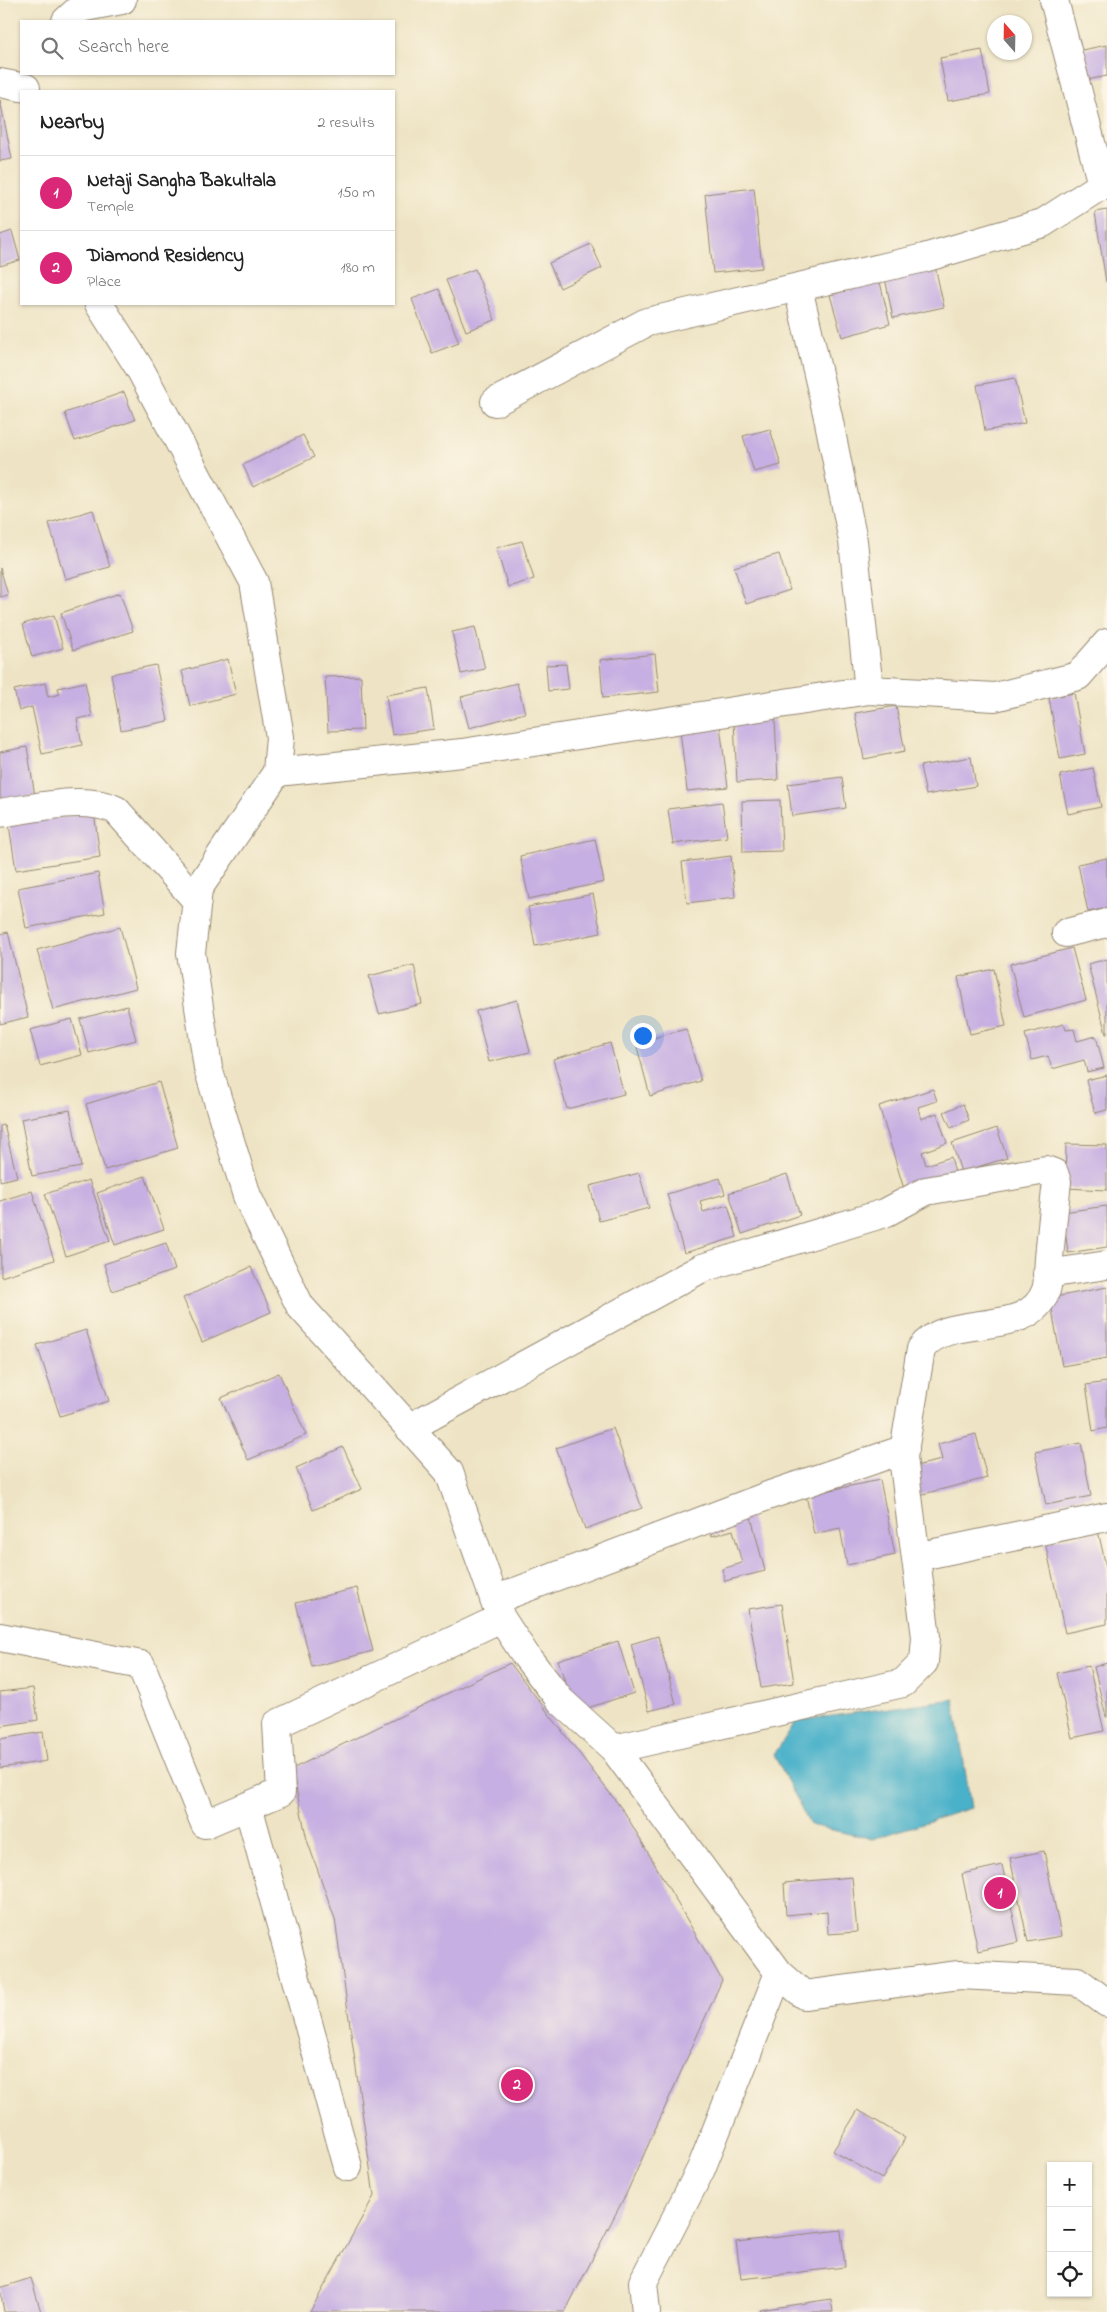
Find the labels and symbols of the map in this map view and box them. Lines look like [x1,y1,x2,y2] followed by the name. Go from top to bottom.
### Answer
[987,15,1032,60] north arrow
[630,1023,656,1049] your location
[984,1874,1016,1912] pin: 1
[501,2066,533,2104] pin: 2

